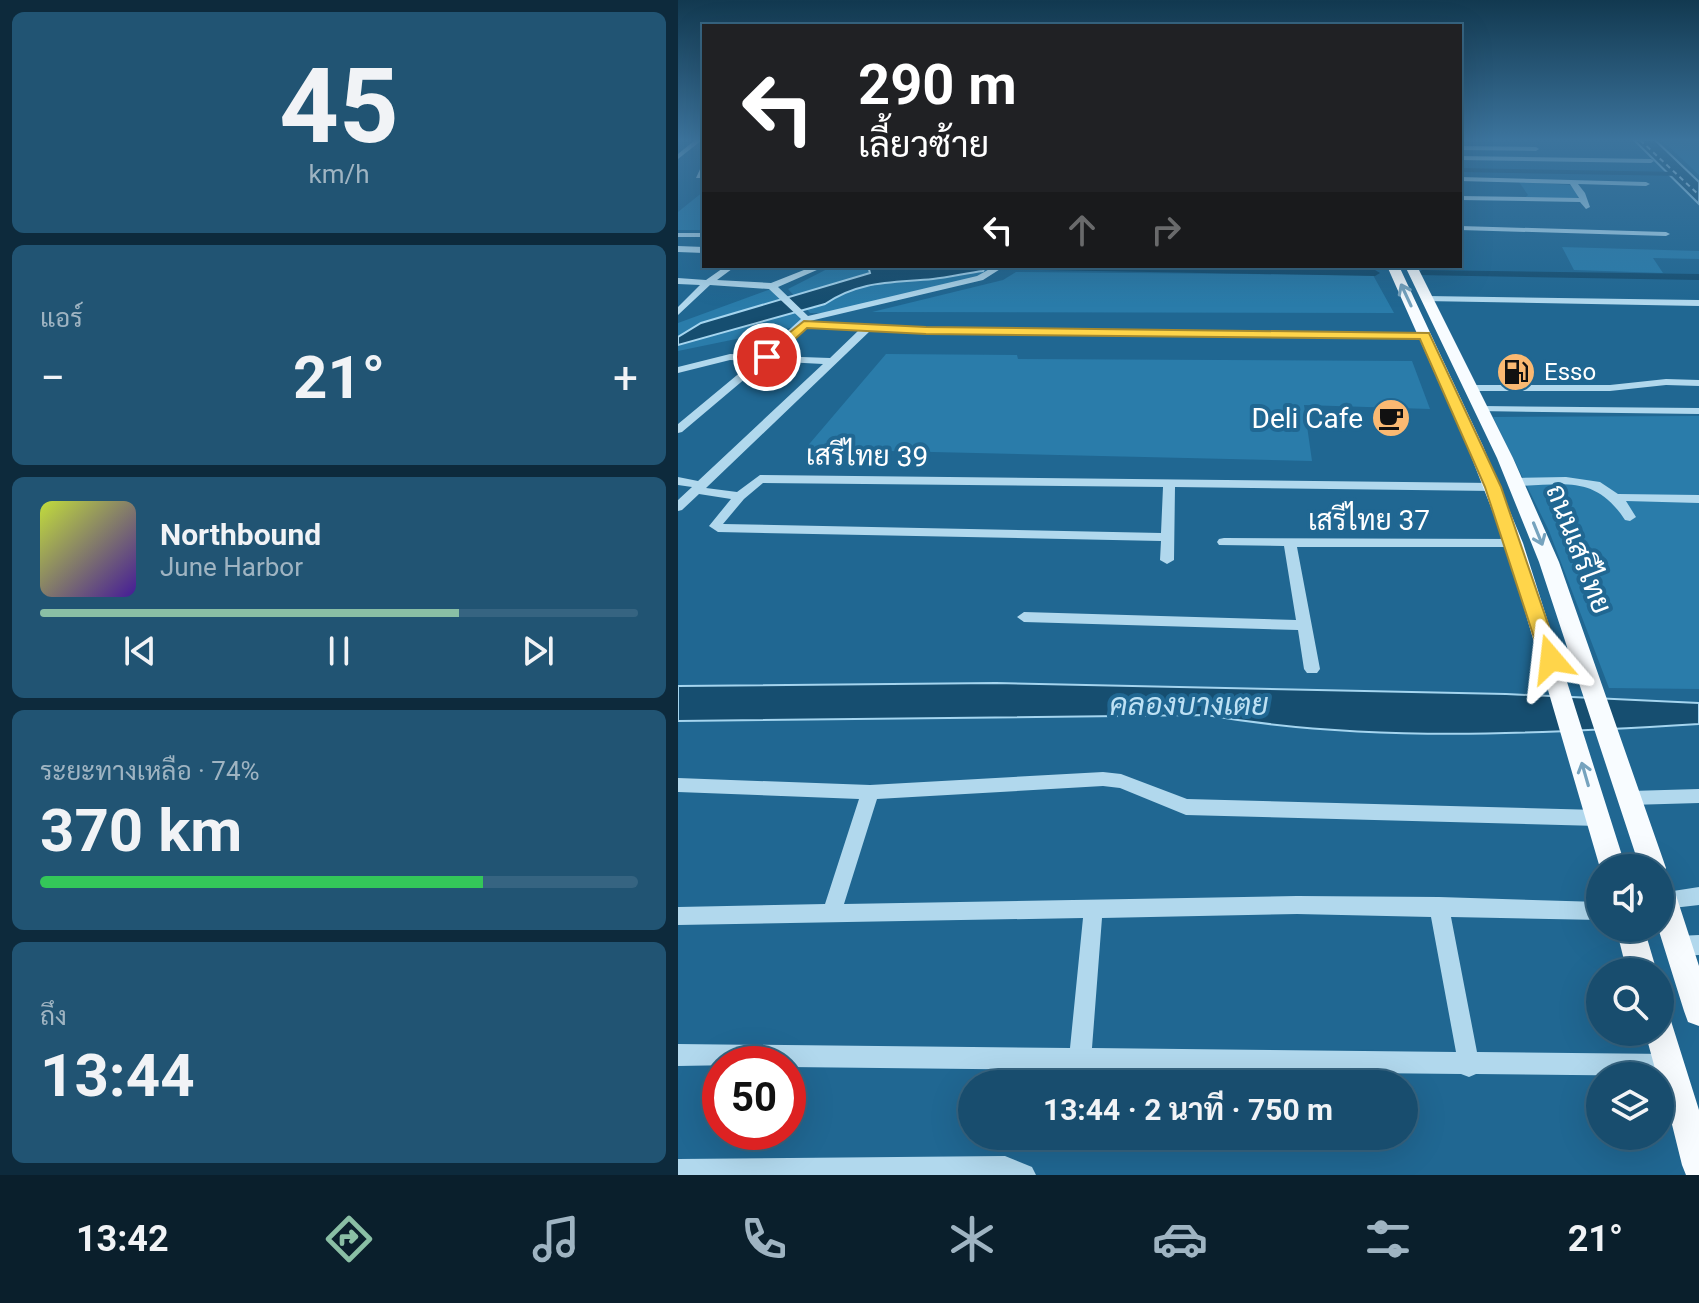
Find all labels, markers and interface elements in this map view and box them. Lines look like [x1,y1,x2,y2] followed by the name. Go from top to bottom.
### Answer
[279,46,399,167] text: 45
[858,52,1017,118] text: 290 m
[726,56,830,160] icon: left
[858,124,989,166] text: เลี้ยวซ้าย
[308,159,370,189] text: km/h
[976,208,1020,252] icon: left
[1060,208,1104,252] icon: ahead
[1144,208,1188,252] icon: right
[1398,283,1413,307] one-way arrow
[40,303,83,333] text: แอร์
[733,323,801,391] pin
[745,335,789,379] icon: arrive
[293,342,385,413] text: 21°
[1495,351,1537,393] fuel station icon: Esso
[40,352,65,404] text: −
[613,352,638,404] text: +
[1544,358,1596,386] place label: Esso
[1370,397,1412,439] cafe icon: Deli Cafe
[1252,402,1363,435] place label: Deli Cafe
[806,435,928,474] street label: เสรีไทย 39
[1539,479,1622,618] street label: ถนนเสรีไทย
[1308,501,1430,537] street label: เสรีไทย 37
[160,517,321,552] text: Northbound
[1531,521,1546,546] one-way arrow
[160,552,303,582] text: June Harbor
[1509,617,1593,701] position arrow
[118,629,162,673] icon: previous
[317,629,361,673] icon: pause
[516,629,560,673] icon: next
[1110,687,1268,722] water label: คลองบางเตย
[40,756,260,786] text: ระยะทางเหลือ · 74%
[1577,761,1592,787] one-way arrow
[40,795,242,866] text: 370 km
[1586,854,1674,1150] map controls
[1586,854,1674,942] button: sound
[1586,958,1674,1046] button: search
[40,1001,67,1031] text: ถึง
[40,1040,195,1111] text: 13:44
[702,1046,806,1150] speed limit sign: 50
[1586,1062,1674,1150] button: layers
[1043,1092,1333,1127] text: 13:44 · 2 นาที · 750 m
[321,1211,377,1267] icon: directions
[528,1211,584,1267] icon: music
[736,1211,792,1267] icon: phone
[944,1211,1000,1267] icon: climate
[1152,1211,1208,1267] icon: car
[1360,1211,1416,1267] icon: filters
[76,1218,169,1260] text: 13:42
[1568,1218,1623,1260] text: 21°

